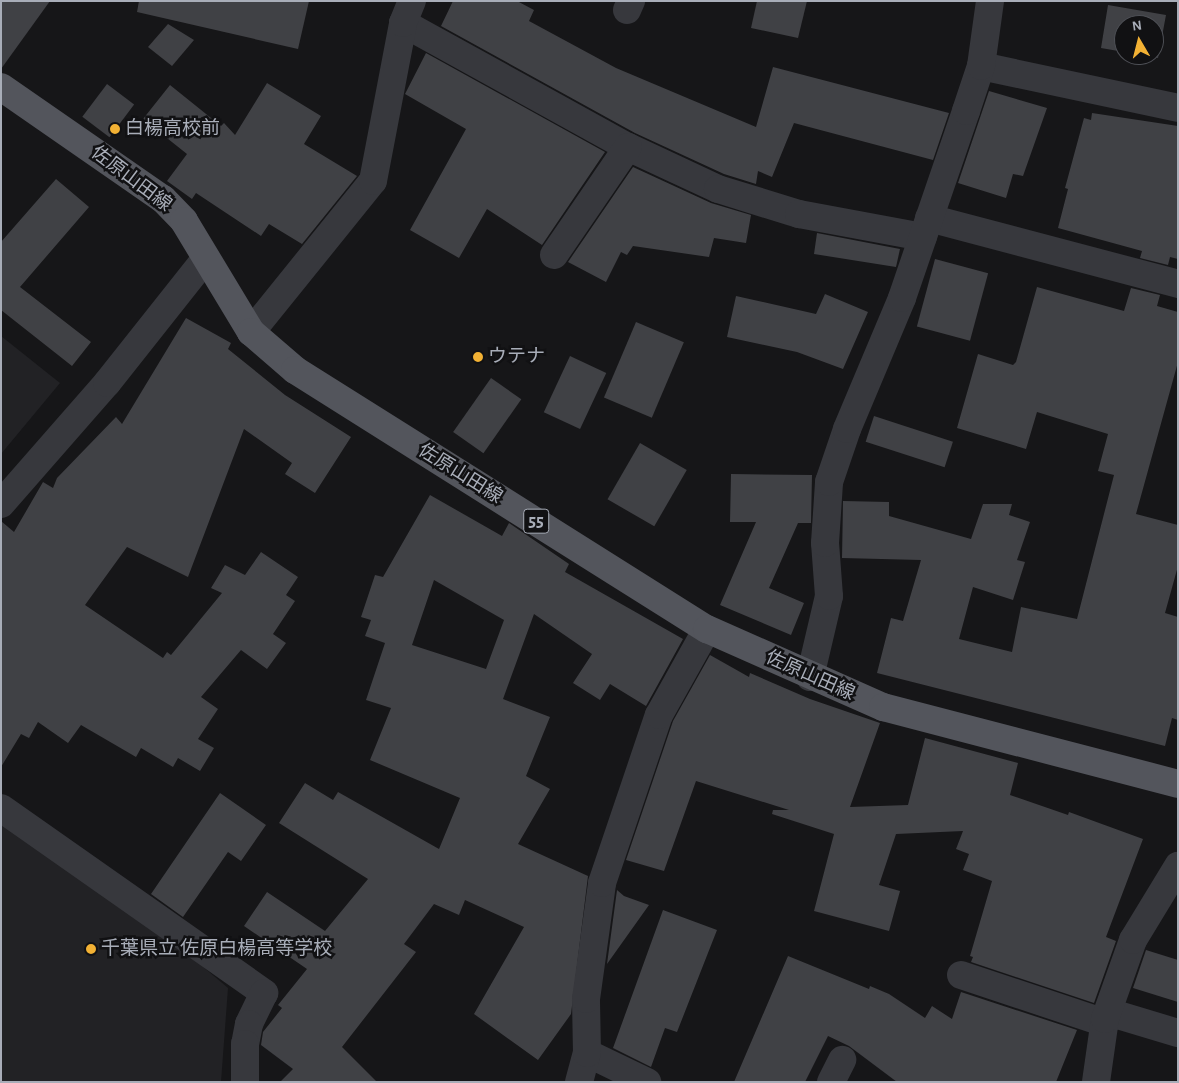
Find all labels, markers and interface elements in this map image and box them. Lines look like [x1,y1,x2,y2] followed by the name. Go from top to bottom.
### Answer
[1114,15,1164,65] north arrow
[1131,19,1143,34] text: N
[125,118,220,140] place label: 白楊高校前
[109,123,121,135] marker: 白楊高校前
[86,141,176,217] street label: 佐原山田線
[488,346,545,368] place label: ウテナ
[472,351,484,363] marker: ウテナ
[414,439,506,509] street label: 佐原山田線
[522,506,550,536] road number: 55
[762,646,858,706] street label: 佐原山田線
[101,938,332,960] place label: 千葉県立 佐原白楊高等学校
[85,943,97,955] marker: 千葉県立 佐原白楊高等学校

